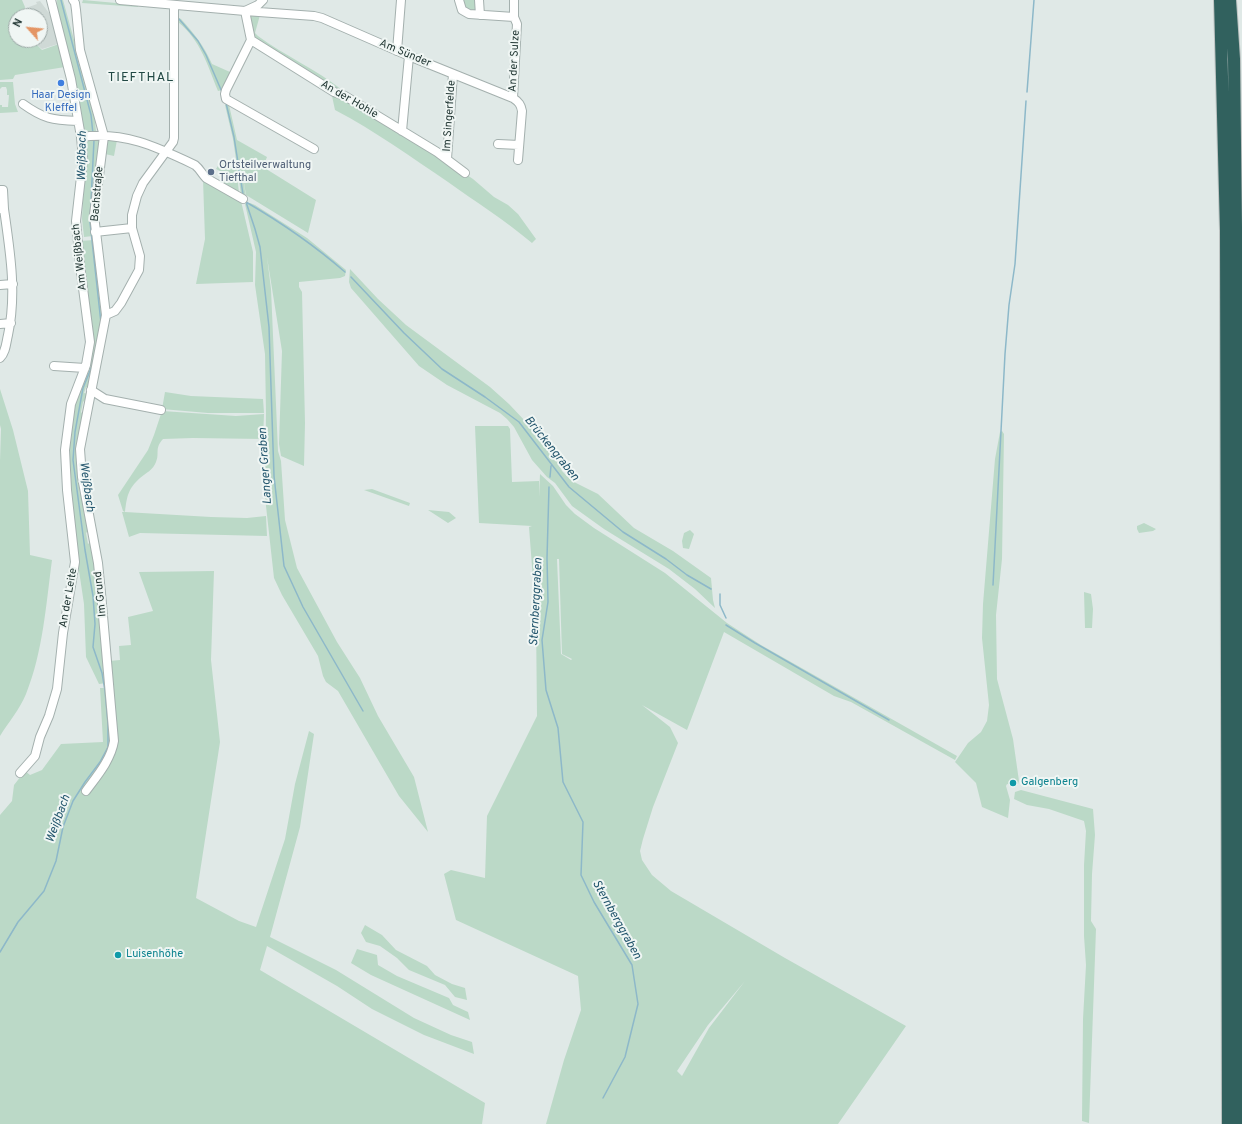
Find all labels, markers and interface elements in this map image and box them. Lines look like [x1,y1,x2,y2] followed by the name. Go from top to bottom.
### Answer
[8,8,48,48] north arrow
[10,16,26,30] text: N
[507,30,523,92] street label: An der Sulze
[377,37,433,71] street label: Am Sünder
[108,70,174,86] district label: TIEFTHAL
[56,78,66,88] marker: Haar Design Kleffel
[318,78,380,122] street label: An der Hohle
[441,80,459,152] street label: Im Singerfelde
[31,89,91,115] place label: Haar Design Kleffel
[75,131,91,181] water label: Weißbach
[219,159,311,185] place label: Ortsteilverwaltung Tiefthal
[89,166,107,222] street label: Bachstraße
[206,167,216,177] marker: Ortsteilverwaltung Tiefthal
[70,223,90,291] street label: Am Weißbach
[520,414,582,484] water label: Brückengraben
[256,427,276,505] water label: Langer Graben
[75,461,97,513] water label: Weißbach
[527,558,547,646] water label: Sternberggraben
[57,567,81,629] street label: An der Leite
[92,571,110,617] street label: Im Grund
[1021,776,1078,790] place label: Galgenberg
[1008,778,1018,788] marker: Galgenberg
[44,793,74,845] water label: Weißbach
[588,878,644,962] water label: Sternberggraben
[126,948,183,962] place label: Luisenhöhe
[113,950,123,960] marker: Luisenhöhe

